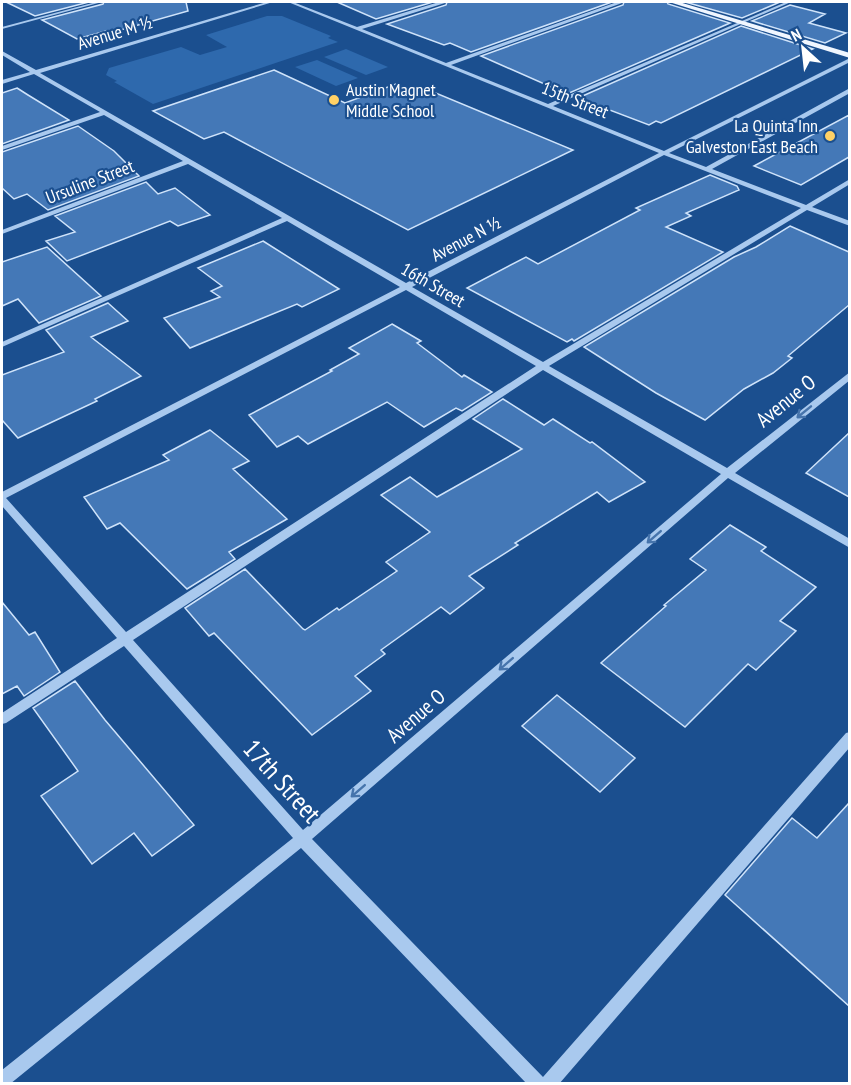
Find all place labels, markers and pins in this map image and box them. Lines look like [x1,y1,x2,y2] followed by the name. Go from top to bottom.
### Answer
[346,78,436,122] place label: Austin Magnet Middle School
[327,93,341,107] marker: Austin Magnet Middle School
[686,114,818,158] place label: La Quinta Inn Galveston East Beach
[823,129,837,143] marker: La Quinta Inn Galveston East Beach

